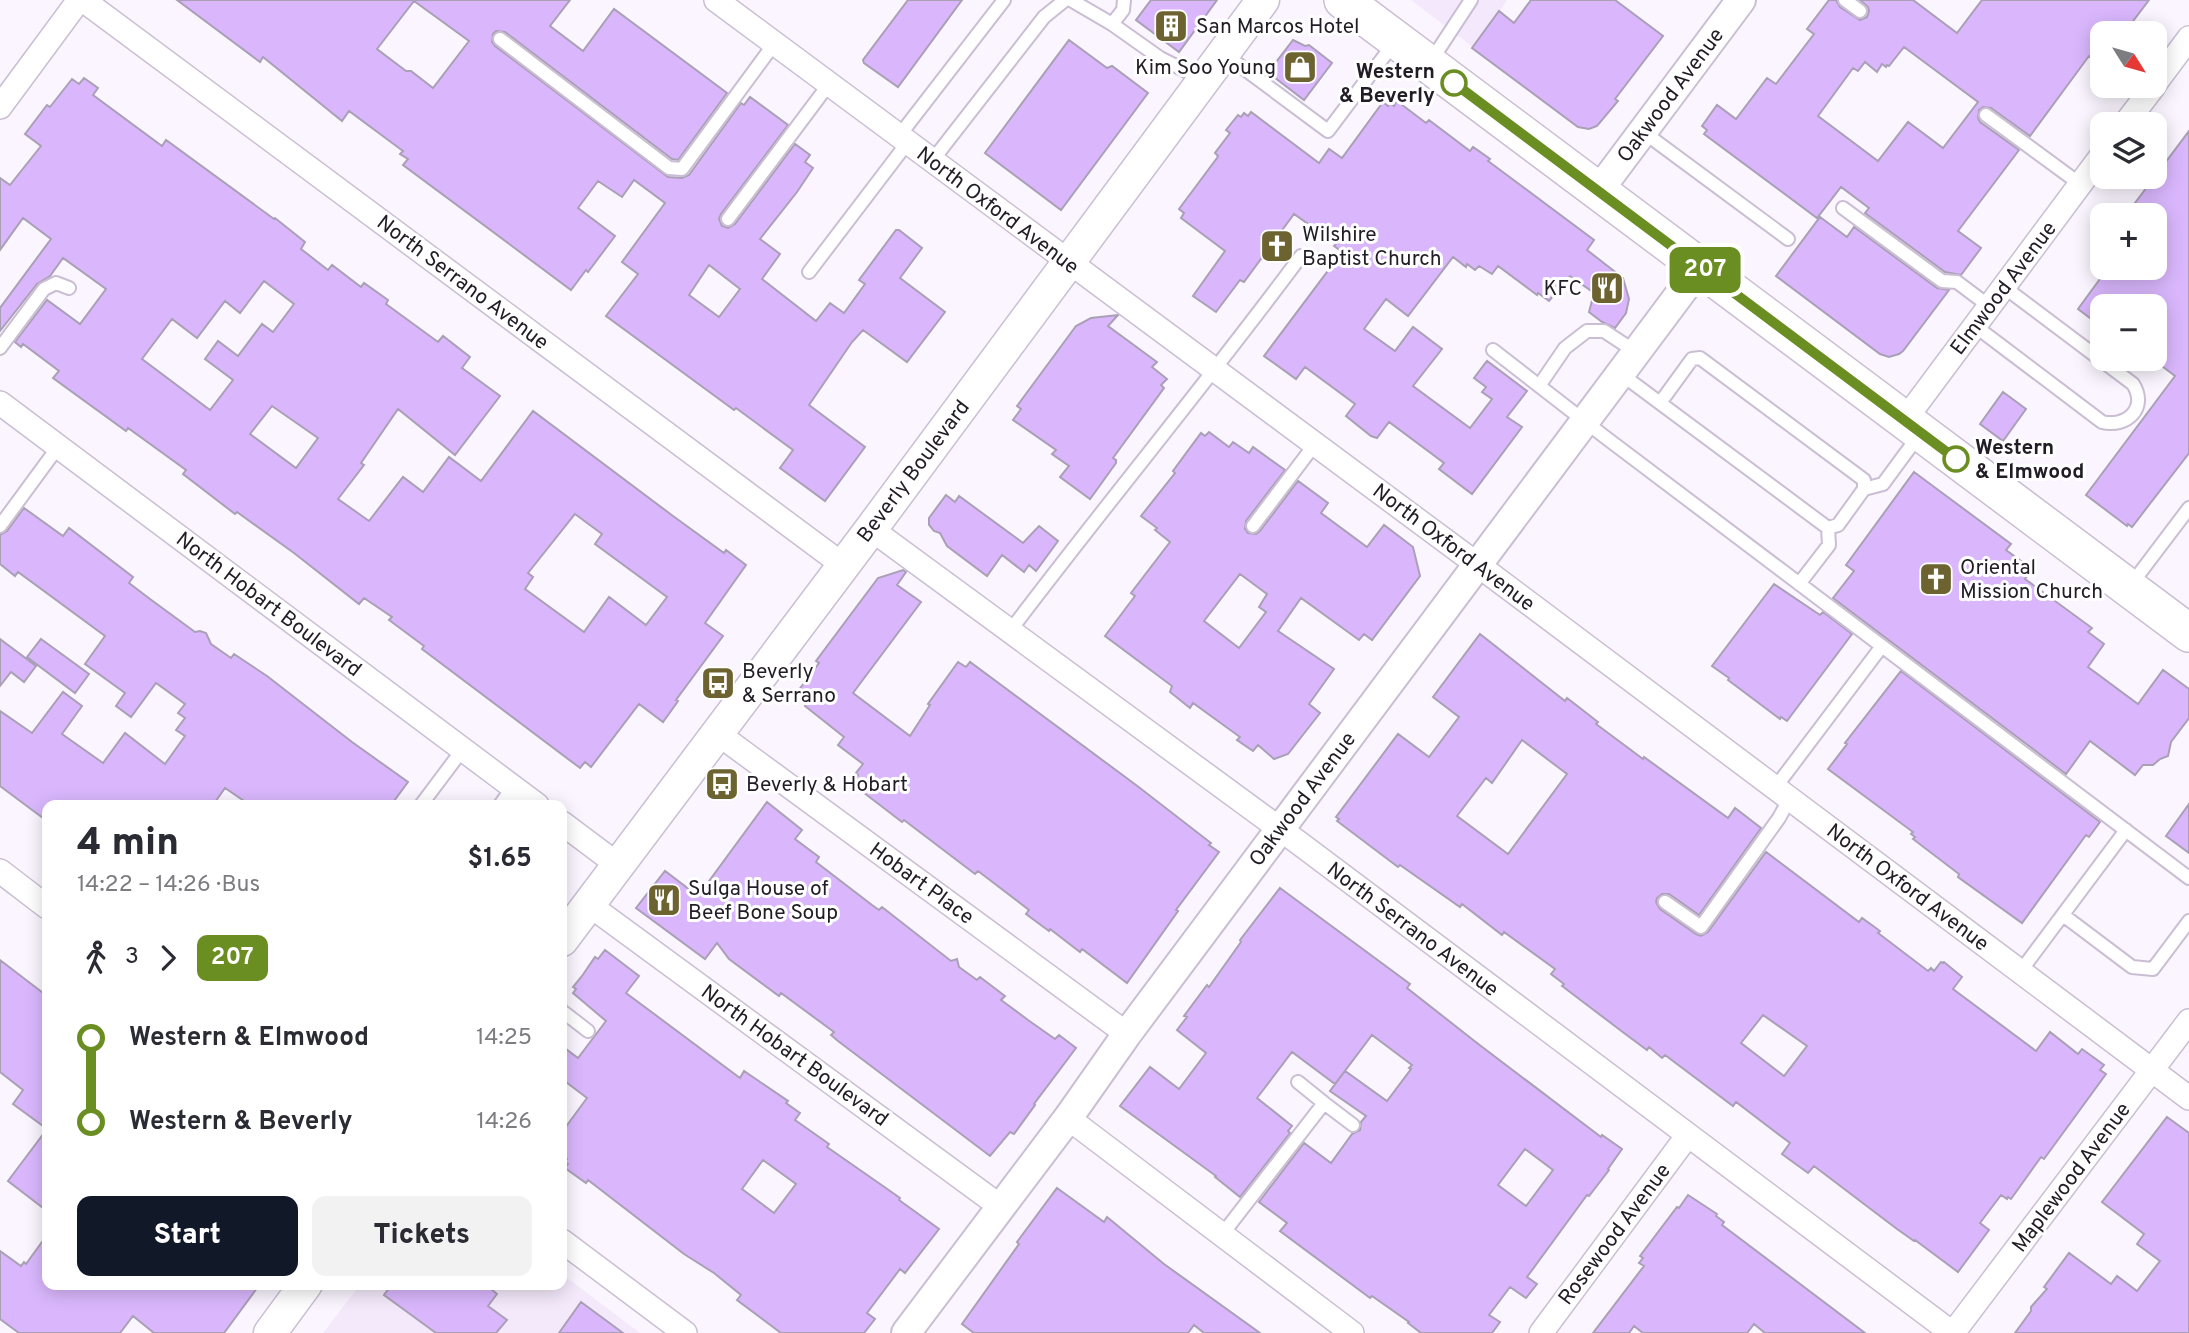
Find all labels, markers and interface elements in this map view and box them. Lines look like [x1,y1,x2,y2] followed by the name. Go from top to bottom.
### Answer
[1152,7,1190,45] building icon: San Marcos Hotel
[1196,14,1360,41] place label: San Marcos Hotel
[2090,21,2166,98] north arrow
[2090,21,2167,371] map controls
[1612,23,1731,169] street label: Oakwood Avenue
[1281,48,1319,86] shop icon: Kim Soo Young
[1135,55,1276,82] place label: Kim Soo Young
[1339,59,1435,110] place label: Western & Beverly
[1441,70,1467,96] marker: Western & Beverly
[2090,112,2167,189] button: layers
[911,141,1084,281] street label: North Oxford Avenue
[2090,203,2167,280] button: +
[371,210,553,357] street label: North Serrano Avenue
[1945,217,2063,361] street label: Elmwood Avenue
[1302,222,1442,273] place label: Wilshire Baptist Church
[1258,227,1296,265] church icon: Wilshire Baptist Church
[1665,247,1745,293] line badge: 207
[1684,255,1726,285] text: 207
[1588,269,1626,307] restaurant icon: KFC
[1543,276,1582,303] place label: KFC
[2090,294,2167,371] button: −
[852,395,977,549] street label: Beverly Boulevard
[1975,435,2084,486] place label: Western & Elmwood
[1943,446,1969,472] marker: Western & Elmwood
[1367,478,1540,618] street label: North Oxford Avenue
[170,527,366,684] street label: North Hobart Boulevard
[1960,555,2103,606] place label: Oriental Mission Church
[1917,560,1955,598] church icon: Oriental Mission Church
[742,659,836,710] place label: Beverly & Serrano
[699,664,737,702] bus stop icon: Beverly & Serrano
[1244,727,1363,873] street label: Oakwood Avenue
[703,765,741,803] bus stop icon: Beverly & Hobart
[746,772,908,799] place label: Beverly & Hobart
[1821,818,1994,958] street label: North Oxford Avenue
[77,820,179,869] text: 4 min
[863,837,979,931] street label: Hobart Place
[468,843,532,876] text: $1.65
[1321,857,1503,1004] street label: North Serrano Avenue
[77,871,260,900] text: 14:22 – 14:26 · Bus
[688,876,838,927] place label: Sulga House of Beef Bone Soup
[645,881,683,919] restaurant icon: Sulga House of Beef Bone Soup
[77,939,115,977] icon: walk
[149,939,187,977] icon: forward
[125,943,139,972] text: 3
[211,943,254,973] text: 207
[695,979,893,1133] street label: North Hobart Boulevard
[129,1022,369,1055] text: Western & Elmwood
[476,1024,532,1053] text: 14:25
[2007,1097,2137,1258] street label: Maplewood Avenue
[129,1106,352,1139] text: Western & Beverly
[477,1108,532,1137] text: 14:26
[1553,1159,1677,1311] street label: Rosewood Avenue
[77,1196,298,1276] button: Start
[312,1196,532,1276] button: Tickets

